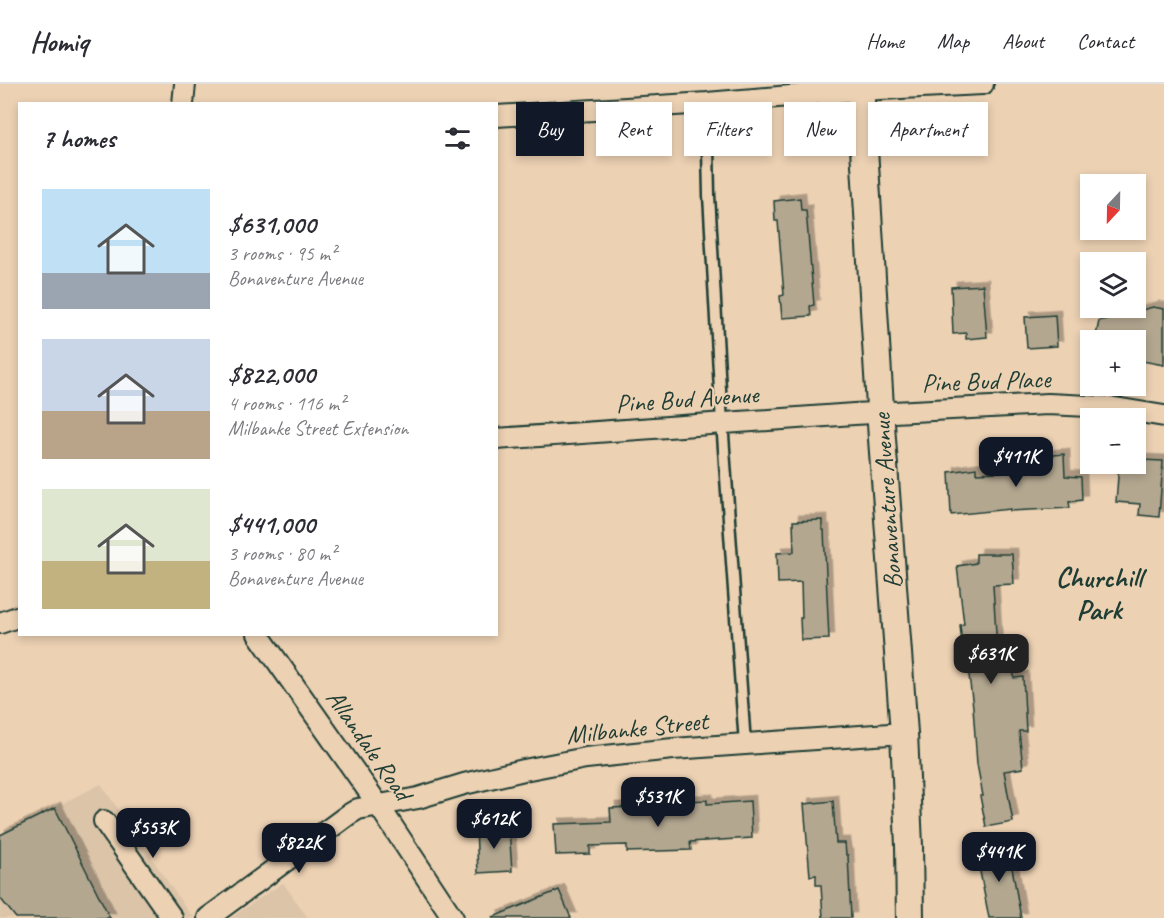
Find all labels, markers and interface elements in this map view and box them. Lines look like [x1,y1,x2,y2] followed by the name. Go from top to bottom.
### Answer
[30,24,88,59] text: Homiq
[866,28,904,54] text: Home
[937,28,969,54] text: Map
[1002,28,1044,54] text: About
[1077,28,1134,54] text: Contact
[516,102,584,156] chip: Buy
[596,102,672,156] chip: Rent
[684,102,772,156] chip: Filters
[784,102,856,156] chip: New
[868,102,988,156] chip: Apartment
[42,122,115,155] text: 7 homes
[441,122,474,155] icon: filters
[1080,174,1146,240] north arrow
[1080,174,1146,474] map controls
[228,208,316,241] text: $631,000
[90,213,162,285] icon: home
[228,241,336,266] text: 3 rooms · 95 m²
[1080,252,1146,318] button: layers
[228,266,363,291] text: Bonaventure Avenue
[1080,330,1146,396] button: +
[228,358,315,391] text: $822,000
[921,362,1052,400] street label: Pine Bud Place
[90,363,162,435] icon: home
[615,377,761,420] street label: Pine Bud Avenue
[228,391,345,416] text: 4 rooms · 116 m²
[1080,408,1146,474] button: −
[864,411,910,590] street label: Bonaventure Avenue
[228,416,408,441] text: Milbanke Street Extension
[974,437,1058,488] pin: $411K
[993,444,1039,469] text: $411K
[228,508,315,541] text: $441,000
[90,513,162,585] icon: home
[228,541,336,566] text: 3 rooms · 80 m²
[1056,560,1147,627] district label: Churchill Park
[228,566,363,591] text: Bonaventure Avenue
[949,634,1033,685] pin: $631K
[968,641,1014,666] text: $631K
[319,683,421,810] street label: Allandale Road
[565,704,712,752] street label: Milbanke Street
[616,777,700,828] pin: $531K
[635,784,681,809] text: $531K
[452,799,536,850] pin: $612K
[471,806,517,831] text: $612K
[111,808,195,859] pin: $553K
[130,815,176,840] text: $553K
[257,823,341,874] pin: $822K
[276,830,322,855] text: $822K
[957,832,1041,883] pin: $441K
[976,839,1022,864] text: $441K

